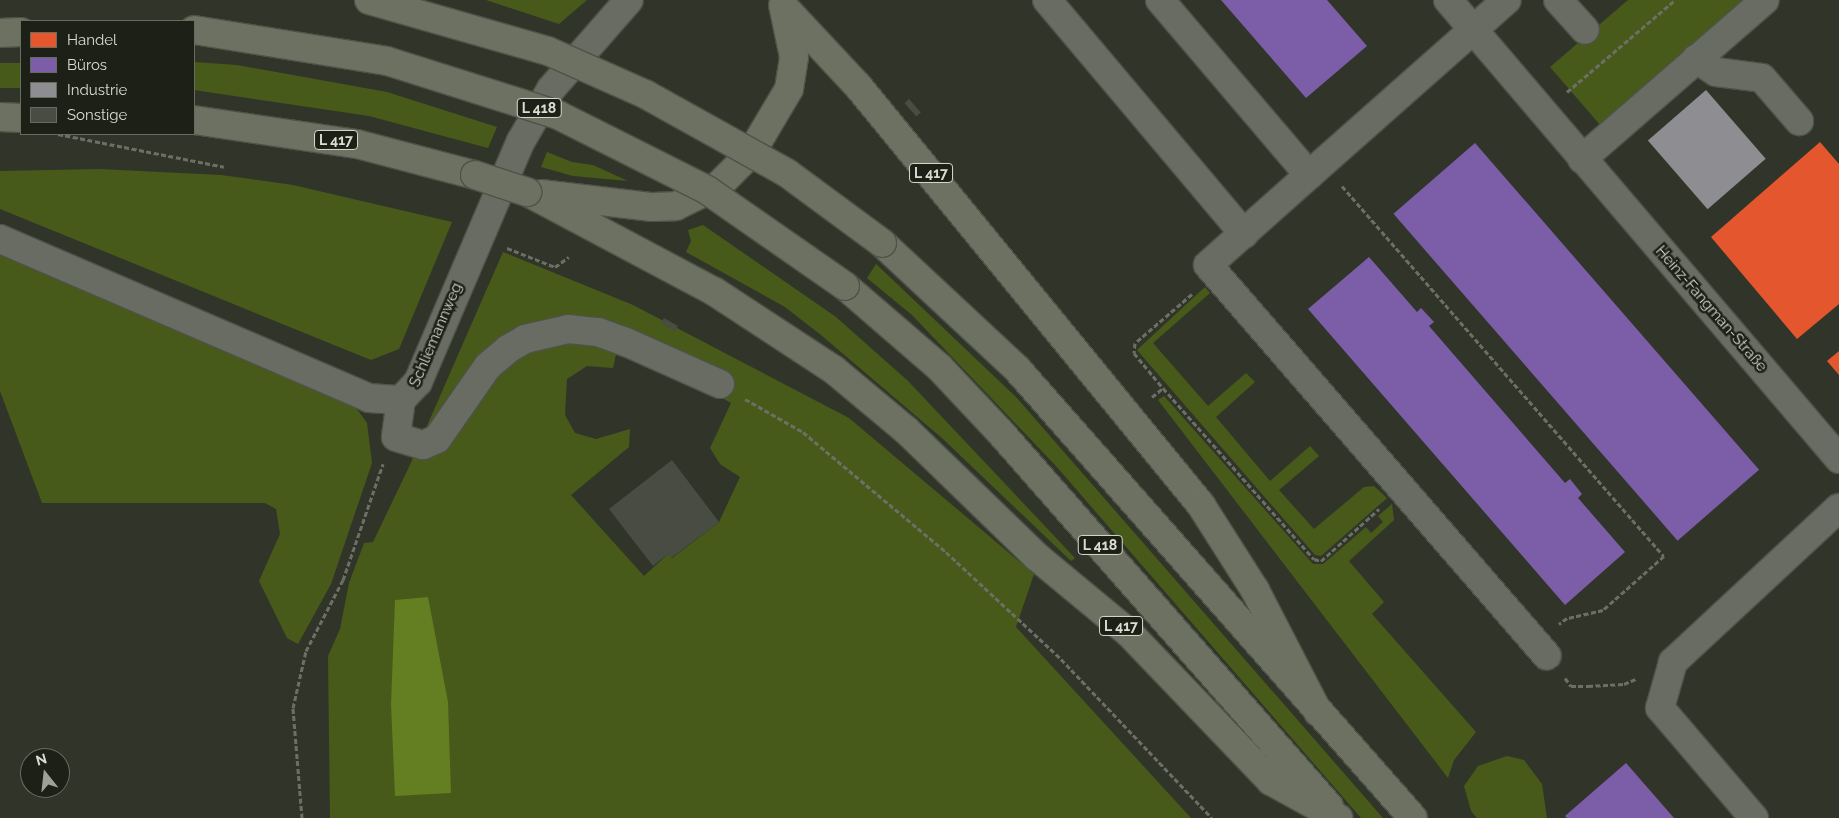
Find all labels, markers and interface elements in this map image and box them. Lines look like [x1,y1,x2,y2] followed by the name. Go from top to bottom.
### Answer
[20,20,195,135] legend
[67,31,117,49] text: Handel
[67,56,107,74] text: Büros
[67,81,127,99] text: Industrie
[516,96,562,120] road number: L 418
[67,106,127,124] text: Sonstige
[314,128,358,152] road number: L 417
[908,162,954,184] road number: L 417
[1651,242,1771,376] street label: Heinz-Fangman-Straße
[406,280,466,390] street label: Schliemannweg
[1078,534,1122,556] road number: L 418
[1098,614,1144,638] road number: L 417
[20,748,70,798] north arrow
[34,750,48,769] text: N

